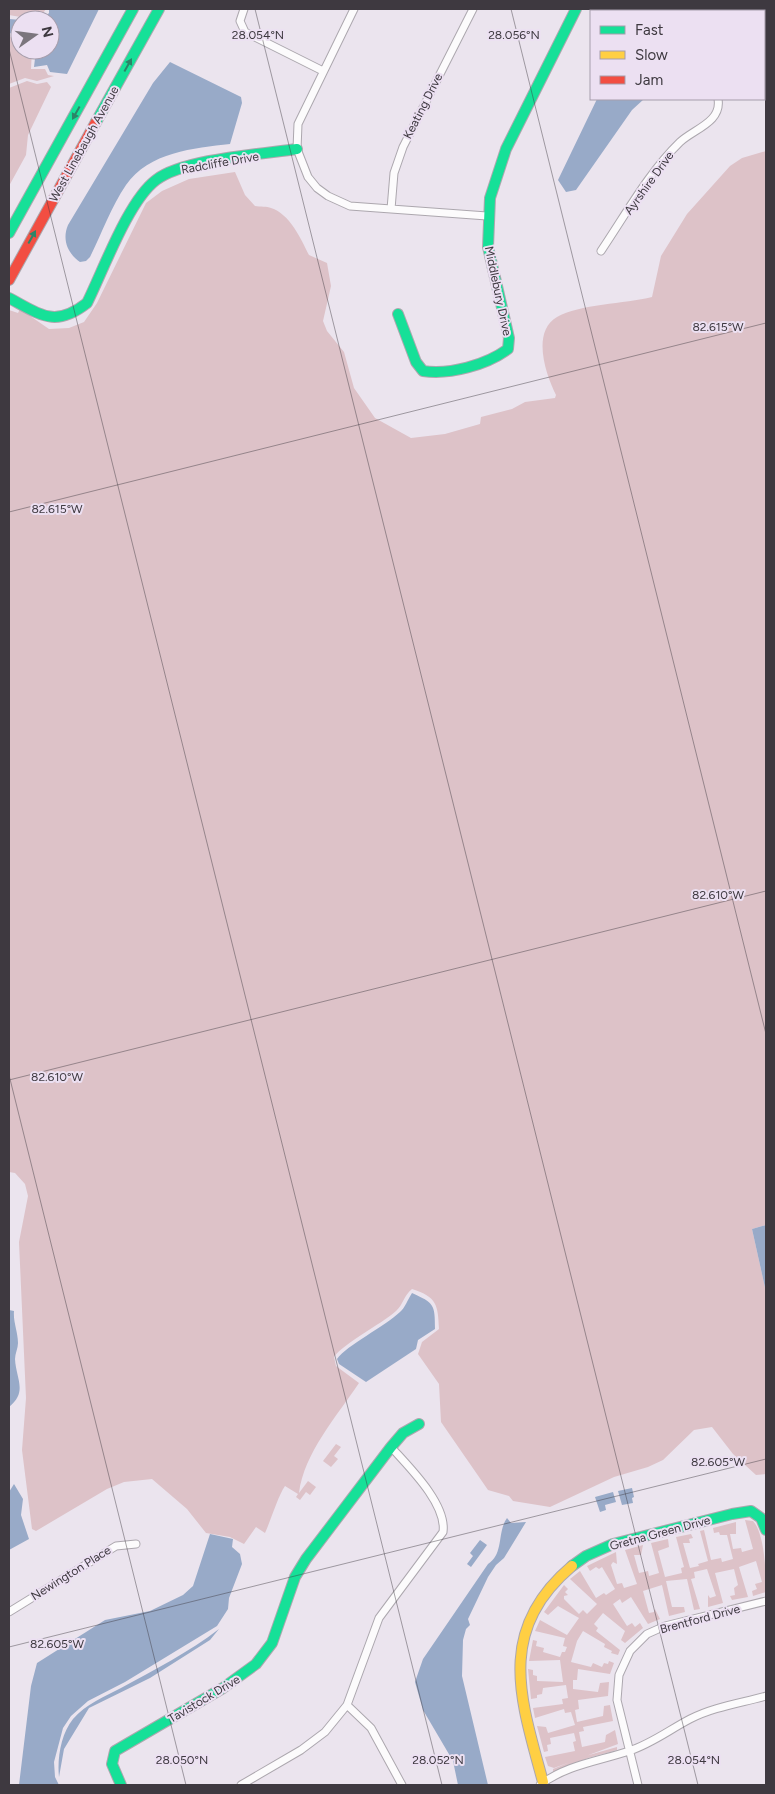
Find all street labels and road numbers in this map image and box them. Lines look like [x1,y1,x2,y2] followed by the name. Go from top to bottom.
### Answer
[400,70,446,141] street label: Keating Drive
[46,83,122,204] street label: West Linebaugh Avenue
[621,148,677,217] street label: Ayrshire Drive
[180,149,260,177] street label: Radcliffe Drive
[482,245,514,337] street label: Middlebury Drive
[608,1513,712,1553] street label: Gretna Green Drive
[28,1543,114,1603] street label: Newington Place
[658,1601,742,1636] street label: Brentford Drive
[166,1672,243,1726] street label: Tavistock Drive

